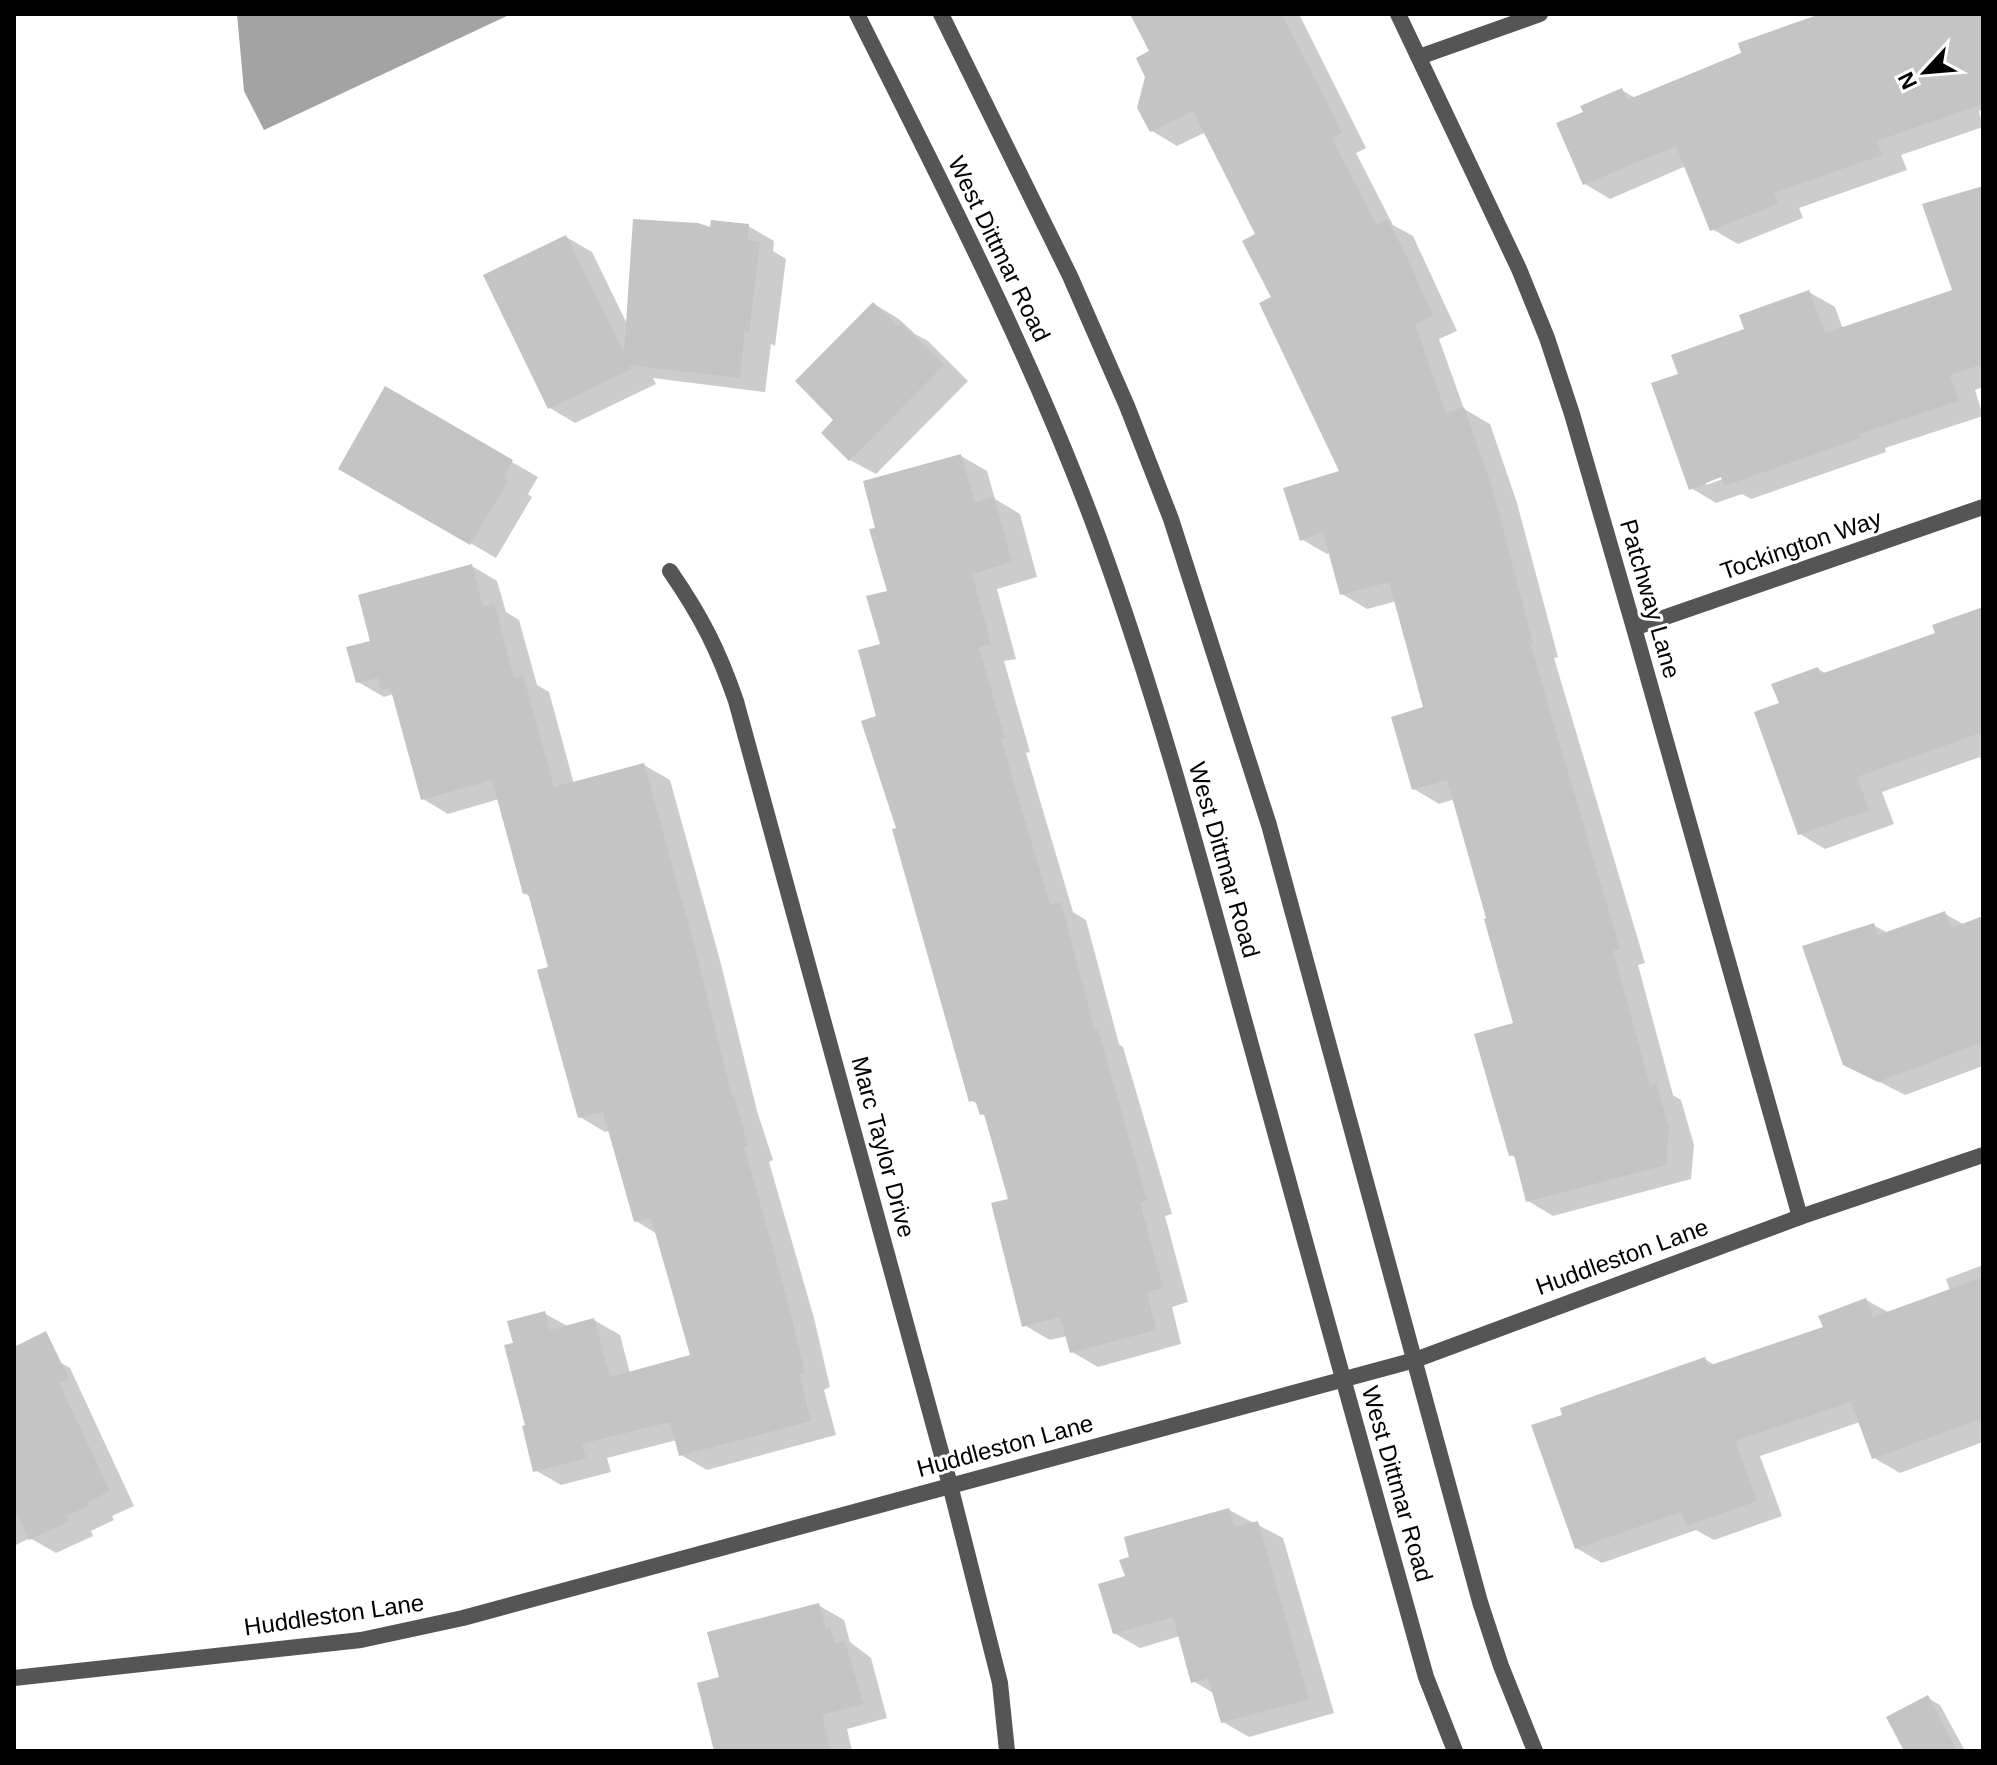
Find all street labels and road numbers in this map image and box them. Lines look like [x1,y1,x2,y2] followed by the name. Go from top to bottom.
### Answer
[943,152,1056,346] street label: West Dittmar Road
[1717,504,1885,585] street label: Tockington Way
[1615,516,1686,681] street label: Patchway Lane
[1184,759,1265,961] street label: West Dittmar Road
[846,1053,921,1240] street label: Marc Taylor Drive
[1532,1213,1712,1300] street label: Huddleston Lane
[1357,1383,1438,1585] street label: West Dittmar Road
[914,1409,1096,1482] street label: Huddleston Lane
[242,1589,426,1641] street label: Huddleston Lane

